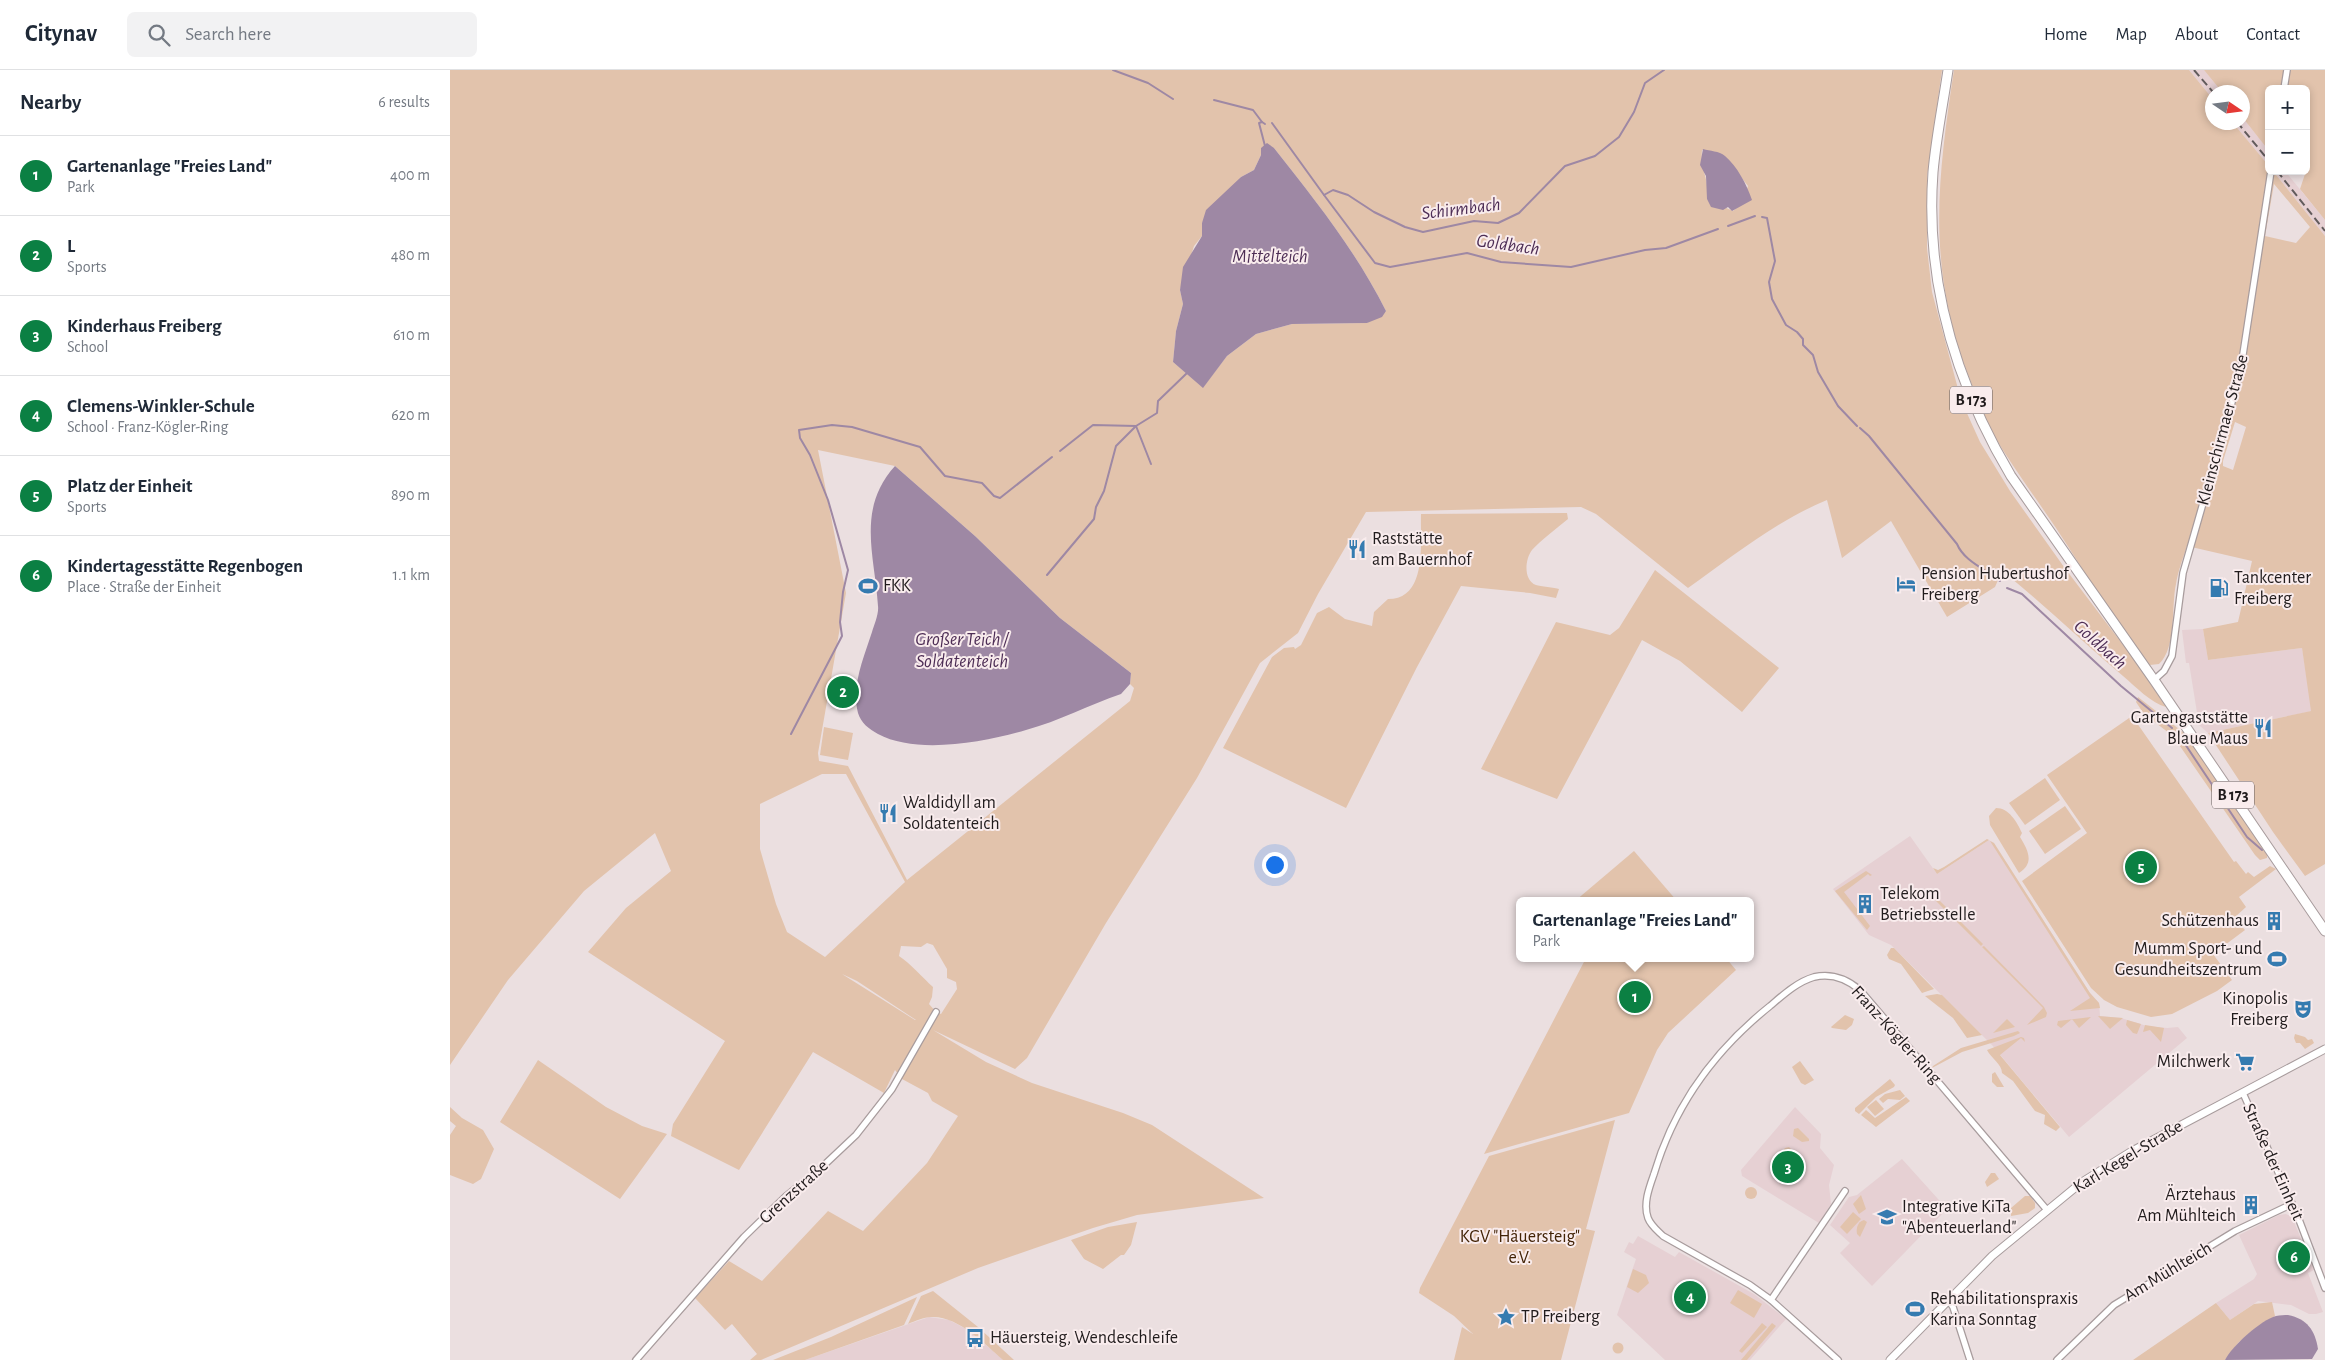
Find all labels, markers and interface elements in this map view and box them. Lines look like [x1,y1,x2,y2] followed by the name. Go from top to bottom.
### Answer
[127,12,477,57] search box
[145,21,173,49] icon: search
[25,22,97,46] text: Citynav
[185,25,271,44] text: Search here
[2044,26,2087,44] text: Home
[2115,26,2147,44] text: Map
[2175,26,2218,44] text: About
[2246,26,2300,44] text: Contact
[2205,85,2250,130] north arrow
[2265,85,2310,175] map controls
[2265,85,2310,130] button: +
[20,92,81,113] text: Nearby
[378,94,430,110] text: 6 results
[2265,130,2310,175] button: −
[67,157,272,176] text: Gartenanlage "Freies Land"
[33,167,39,183] text: 1
[390,167,430,183] text: 400 m
[67,179,95,195] text: Park
[1420,195,1502,223] water label: Schirmbach
[1475,231,1541,259] water label: Goldbach
[67,237,75,256] text: L
[32,247,40,263] text: 2
[391,247,430,263] text: 480 m
[1232,247,1308,266] water label: Mittelteich
[67,259,107,275] text: Sports
[67,317,222,336] text: Kinderhaus Freiberg
[33,327,39,343] text: 3
[393,327,430,343] text: 610 m
[67,339,108,355] text: School
[2194,353,2252,507] street label: Kleinschirmaer Straße
[1950,386,1992,414] road number: B 173
[67,397,255,416] text: Clemens-Winkler-Schule
[32,407,40,423] text: 4
[391,407,430,423] text: 620 m
[67,419,228,435] text: School · Franz-Kögler-Ring
[67,477,193,496] text: Platz der Einheit
[33,487,39,503] text: 5
[391,487,430,503] text: 890 m
[67,499,107,515] text: Sports
[1372,530,1473,569] place label: Raststätte am Bauernhof
[1346,538,1368,560] restaurant icon: Raststätte am Bauernhof
[67,557,303,576] text: Kindertagesstätte Regenbogen
[1921,565,2070,604] place label: Pension Hubertushof Freiberg
[32,567,40,583] text: 6
[393,567,430,583] text: 1.1 km
[2234,569,2311,608] place label: Tankcenter Freiberg
[1895,573,1917,595] hotel icon: Pension Hubertushof Freiberg
[857,575,879,597] sports icon: FKK
[883,577,911,595] place label: FKK
[2208,577,2230,599] fuel station icon: Tankcenter Freiberg
[67,579,221,595] text: Place · Straße der Einheit
[2070,617,2130,673] water label: Goldbach
[915,630,1009,671] water label: Großer Teich / Soldatenteich
[827,673,859,711] pin: 2
[2131,709,2248,748] place label: Gartengaststätte Blaue Maus
[2252,717,2274,739] restaurant icon: Gartengaststätte Blaue Maus
[2212,782,2254,808] road number: B 173
[903,794,1000,833] place label: Waldidyll am Soldatenteich
[877,802,899,824] restaurant icon: Waldidyll am Soldatenteich
[2125,848,2157,886] pin: 5
[1262,852,1288,878] your location
[1880,885,1976,924] place label: Telekom Betriebsstelle
[1854,893,1876,915] building icon: Telekom Betriebsstelle
[1516,897,1754,962] popup
[2263,910,2285,932] building icon: Schützenhaus
[1532,911,1738,930] text: Gartenanlage "Freies Land"
[2161,912,2259,930] place label: Schützenhaus
[1532,933,1560,949] text: Park
[2115,940,2262,979] place label: Mumm Sport- und Gesundheitszentrum
[2266,948,2288,970] sports icon: Mumm Sport- und Gesundheitszentrum
[1619,978,1651,1016] pin: 1
[1847,983,1945,1088] street label: Franz-Kögler-Ring
[2222,990,2288,1029] place label: Kinopolis Freiberg
[2292,998,2314,1020] theatre icon: Kinopolis Freiberg
[2234,1051,2256,1073] supermarket icon: Milchwerk
[2157,1053,2231,1071] place label: Milchwerk
[2239,1101,2307,1223] street label: Straße der Einheit
[2070,1117,2186,1197] street label: Karl-Kegel-Straße
[1772,1148,1804,1186] pin: 3
[756,1157,832,1227] street label: Grenzstraße
[2137,1184,2236,1225] place label: Ärztehaus Am Mühlteich
[2240,1194,2262,1216] building icon: Ärztehaus Am Mühlteich
[1902,1198,2017,1237] place label: Integrative KiTa "Abenteuerland"
[1876,1206,1898,1228] school or university icon: Integrative KiTa "Abenteuerland"
[1460,1228,1580,1267] park label: KGV "Häuersteig" e.V.
[2278,1238,2310,1276] pin: 6
[2121,1239,2215,1305] street label: Am Mühlteich
[1674,1278,1706,1316] pin: 4
[1930,1290,2078,1329] place label: Rehabilitationspraxis Karina Sonntag
[1904,1298,1926,1320] sports icon: Rehabilitationspraxis Karina Sonntag
[1495,1306,1517,1328] place icon: TP Freiberg
[1521,1308,1600,1326] place label: TP Freiberg
[964,1327,986,1349] bus stop icon: Häuersteig, Wendeschleife
[990,1329,1178,1347] place label: Häuersteig, Wendeschleife

